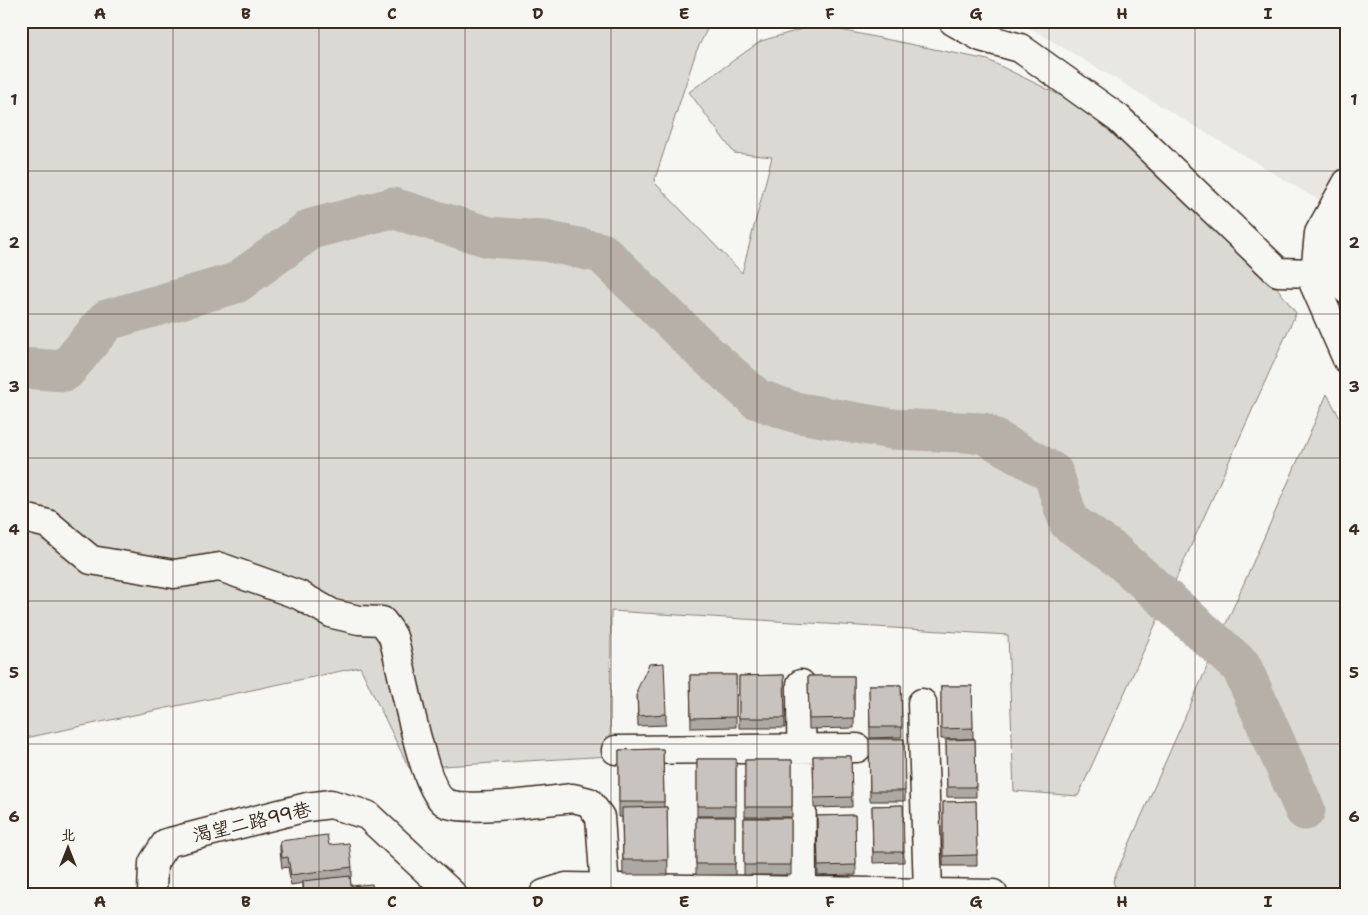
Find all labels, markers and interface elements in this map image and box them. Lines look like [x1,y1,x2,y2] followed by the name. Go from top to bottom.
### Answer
[94,3,106,24] text: A
[241,3,251,24] text: B
[387,3,397,24] text: C
[532,3,544,24] text: D
[679,3,689,24] text: E
[825,3,835,24] text: F
[970,3,983,24] text: G
[1116,3,1128,24] text: H
[1264,3,1273,24] text: I
[10,89,18,110] text: 1
[1350,89,1358,110] text: 1
[8,232,20,253] text: 2
[1348,232,1360,253] text: 2
[8,376,20,397] text: 3
[1348,376,1360,397] text: 3
[8,519,20,540] text: 4
[1348,519,1360,540] text: 4
[9,662,19,683] text: 5
[1349,662,1359,683] text: 5
[190,796,314,848] street label: 渴望二路99巷
[8,806,20,827] text: 6
[1348,806,1360,827] text: 6
[42,822,92,872] north arrow
[61,826,75,844] text: 北
[94,891,106,912] text: A
[241,891,251,912] text: B
[387,891,397,912] text: C
[532,891,544,912] text: D
[679,891,689,912] text: E
[825,891,835,912] text: F
[970,891,983,912] text: G
[1116,891,1128,912] text: H
[1264,891,1273,912] text: I

